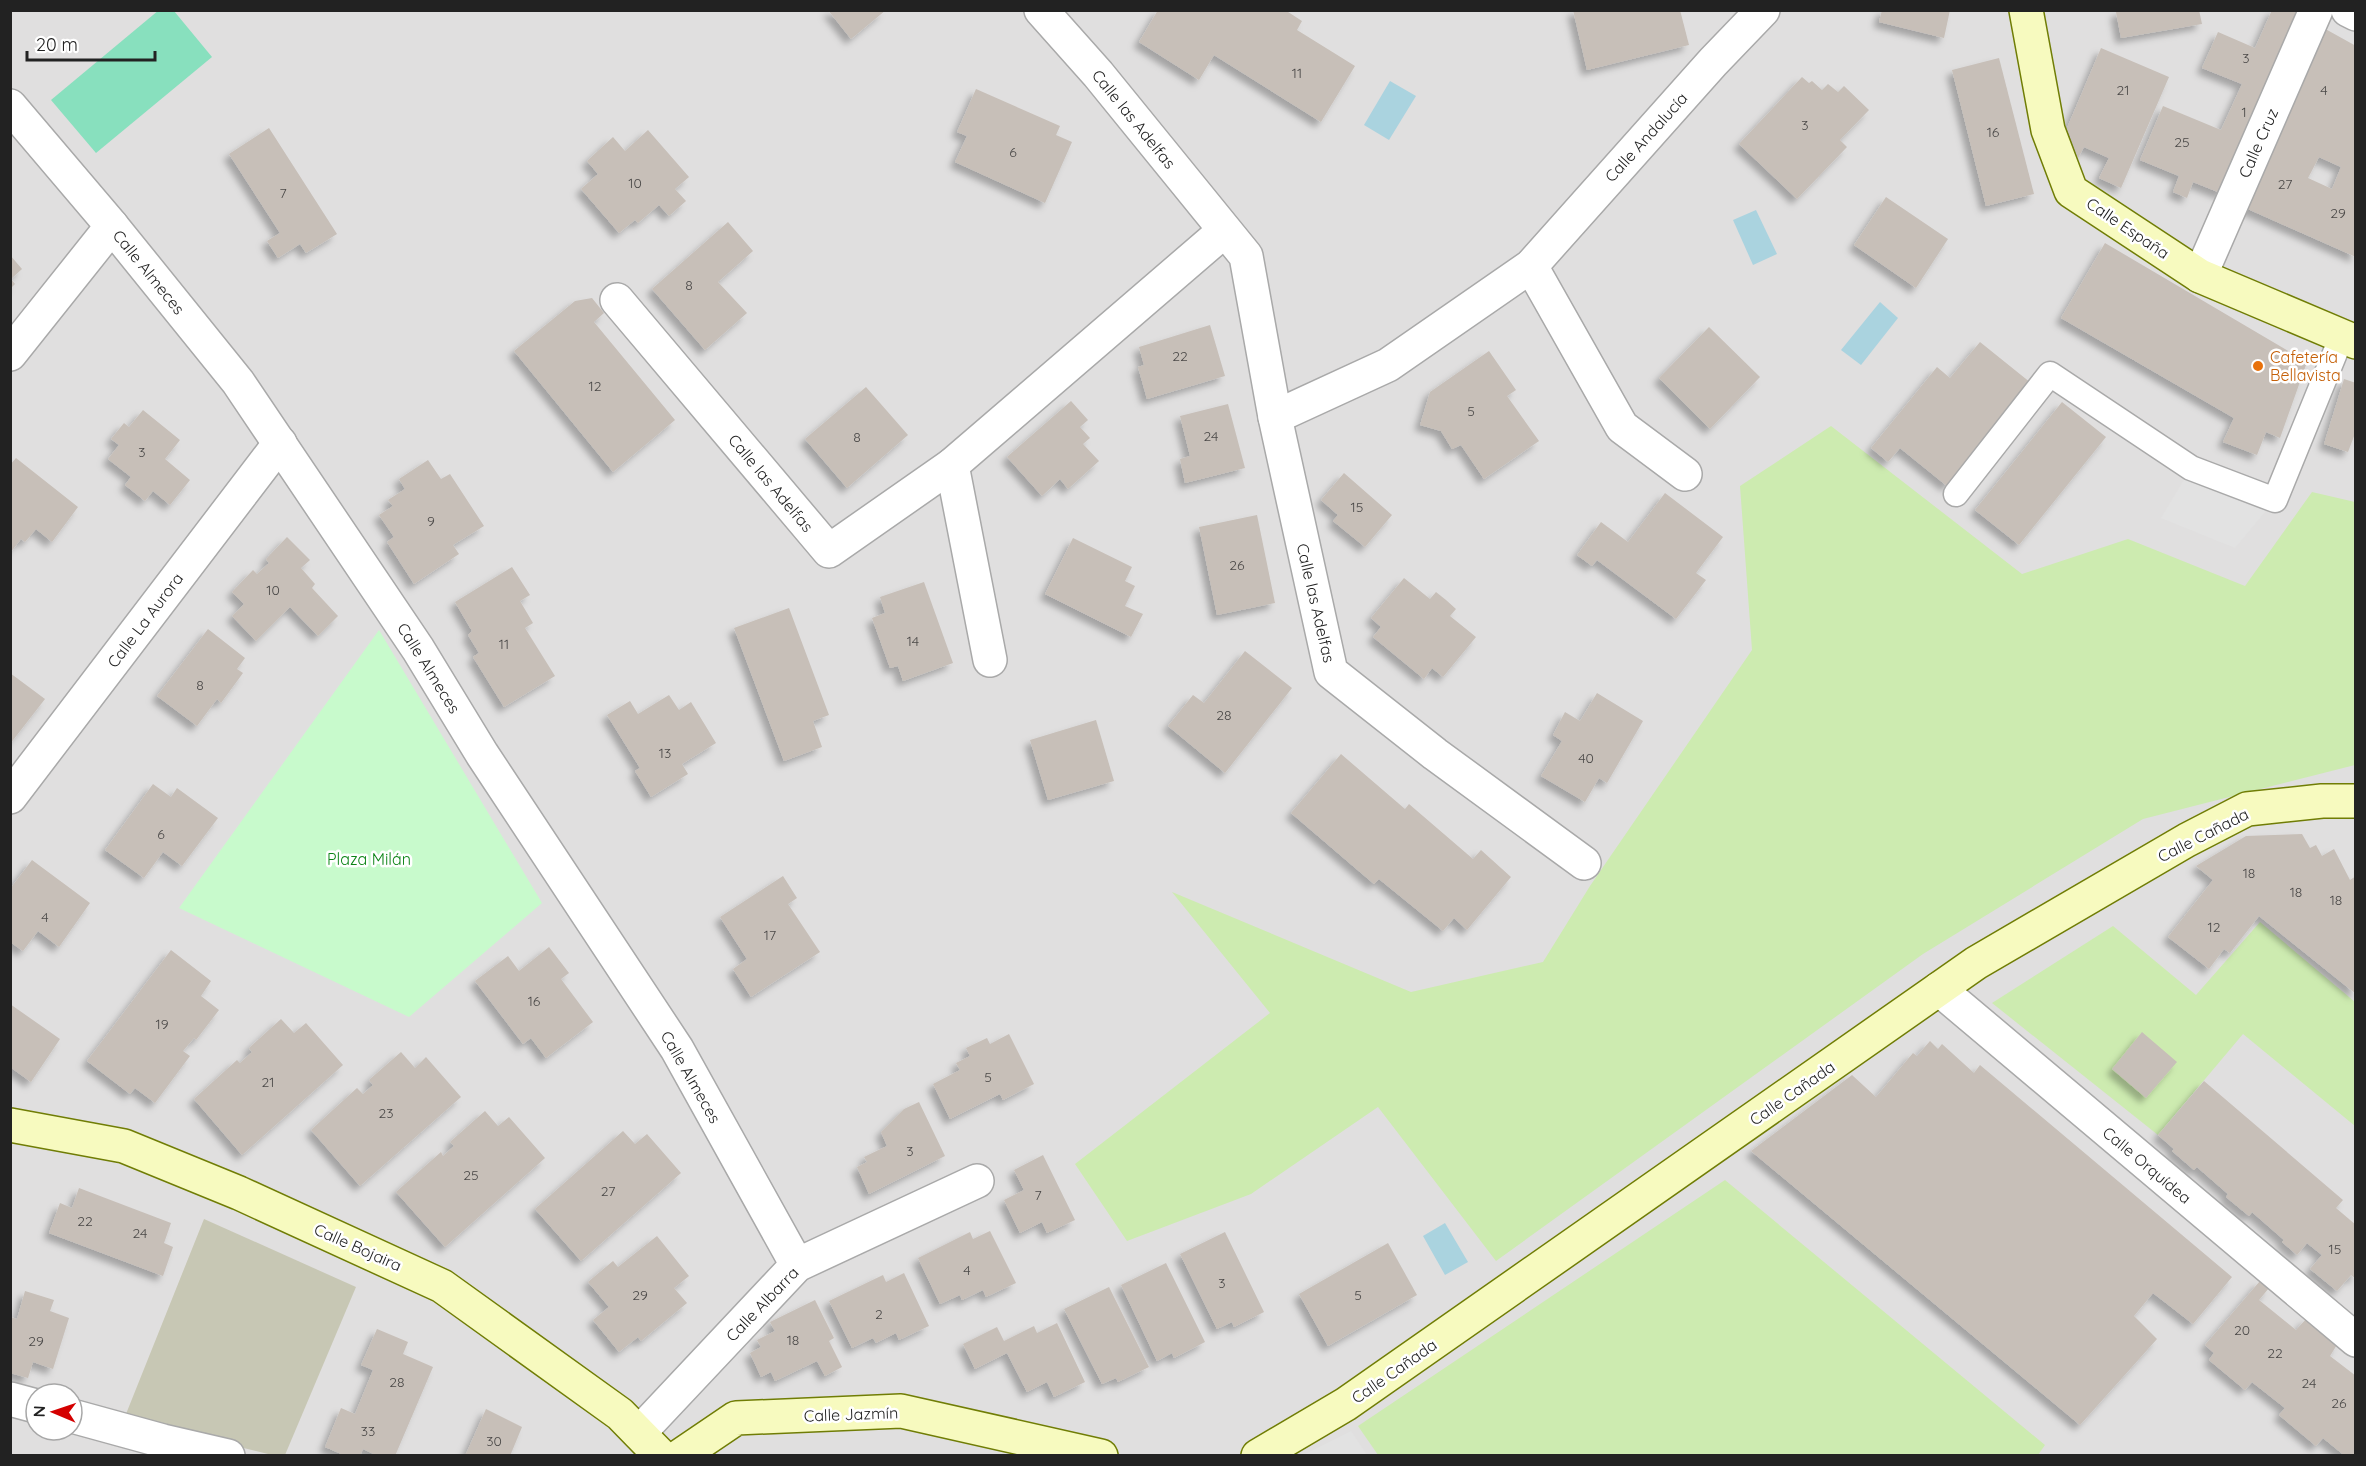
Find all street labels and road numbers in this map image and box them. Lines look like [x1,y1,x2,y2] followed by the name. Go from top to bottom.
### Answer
[1088,65,1180,173] street label: Calle las Adelfas
[1600,88,1692,186] street label: Calle Andalucía
[2234,105,2282,181] street label: Calle Cruz
[2083,193,2173,263] street label: Calle España
[109,226,189,318] street label: Calle Almeces
[724,430,818,536] street label: Calle las Adelfas
[1293,541,1339,665] street label: Calle las Adelfas
[103,569,187,671] street label: Calle La Aurora
[393,619,465,717] street label: Calle Almeces
[2154,804,2252,866] street label: Calle Cañada
[657,1027,725,1127] street label: Calle Almeces
[1746,1056,1838,1130] street label: Calle Cañada
[2099,1122,2195,1208] street label: Calle Orquídea
[311,1219,405,1275] street label: Calle Bojaira
[721,1263,803,1345] street label: Calle Albarra
[1348,1334,1440,1408] street label: Calle Cañada
[803,1402,899,1426] street label: Calle Jazmín

